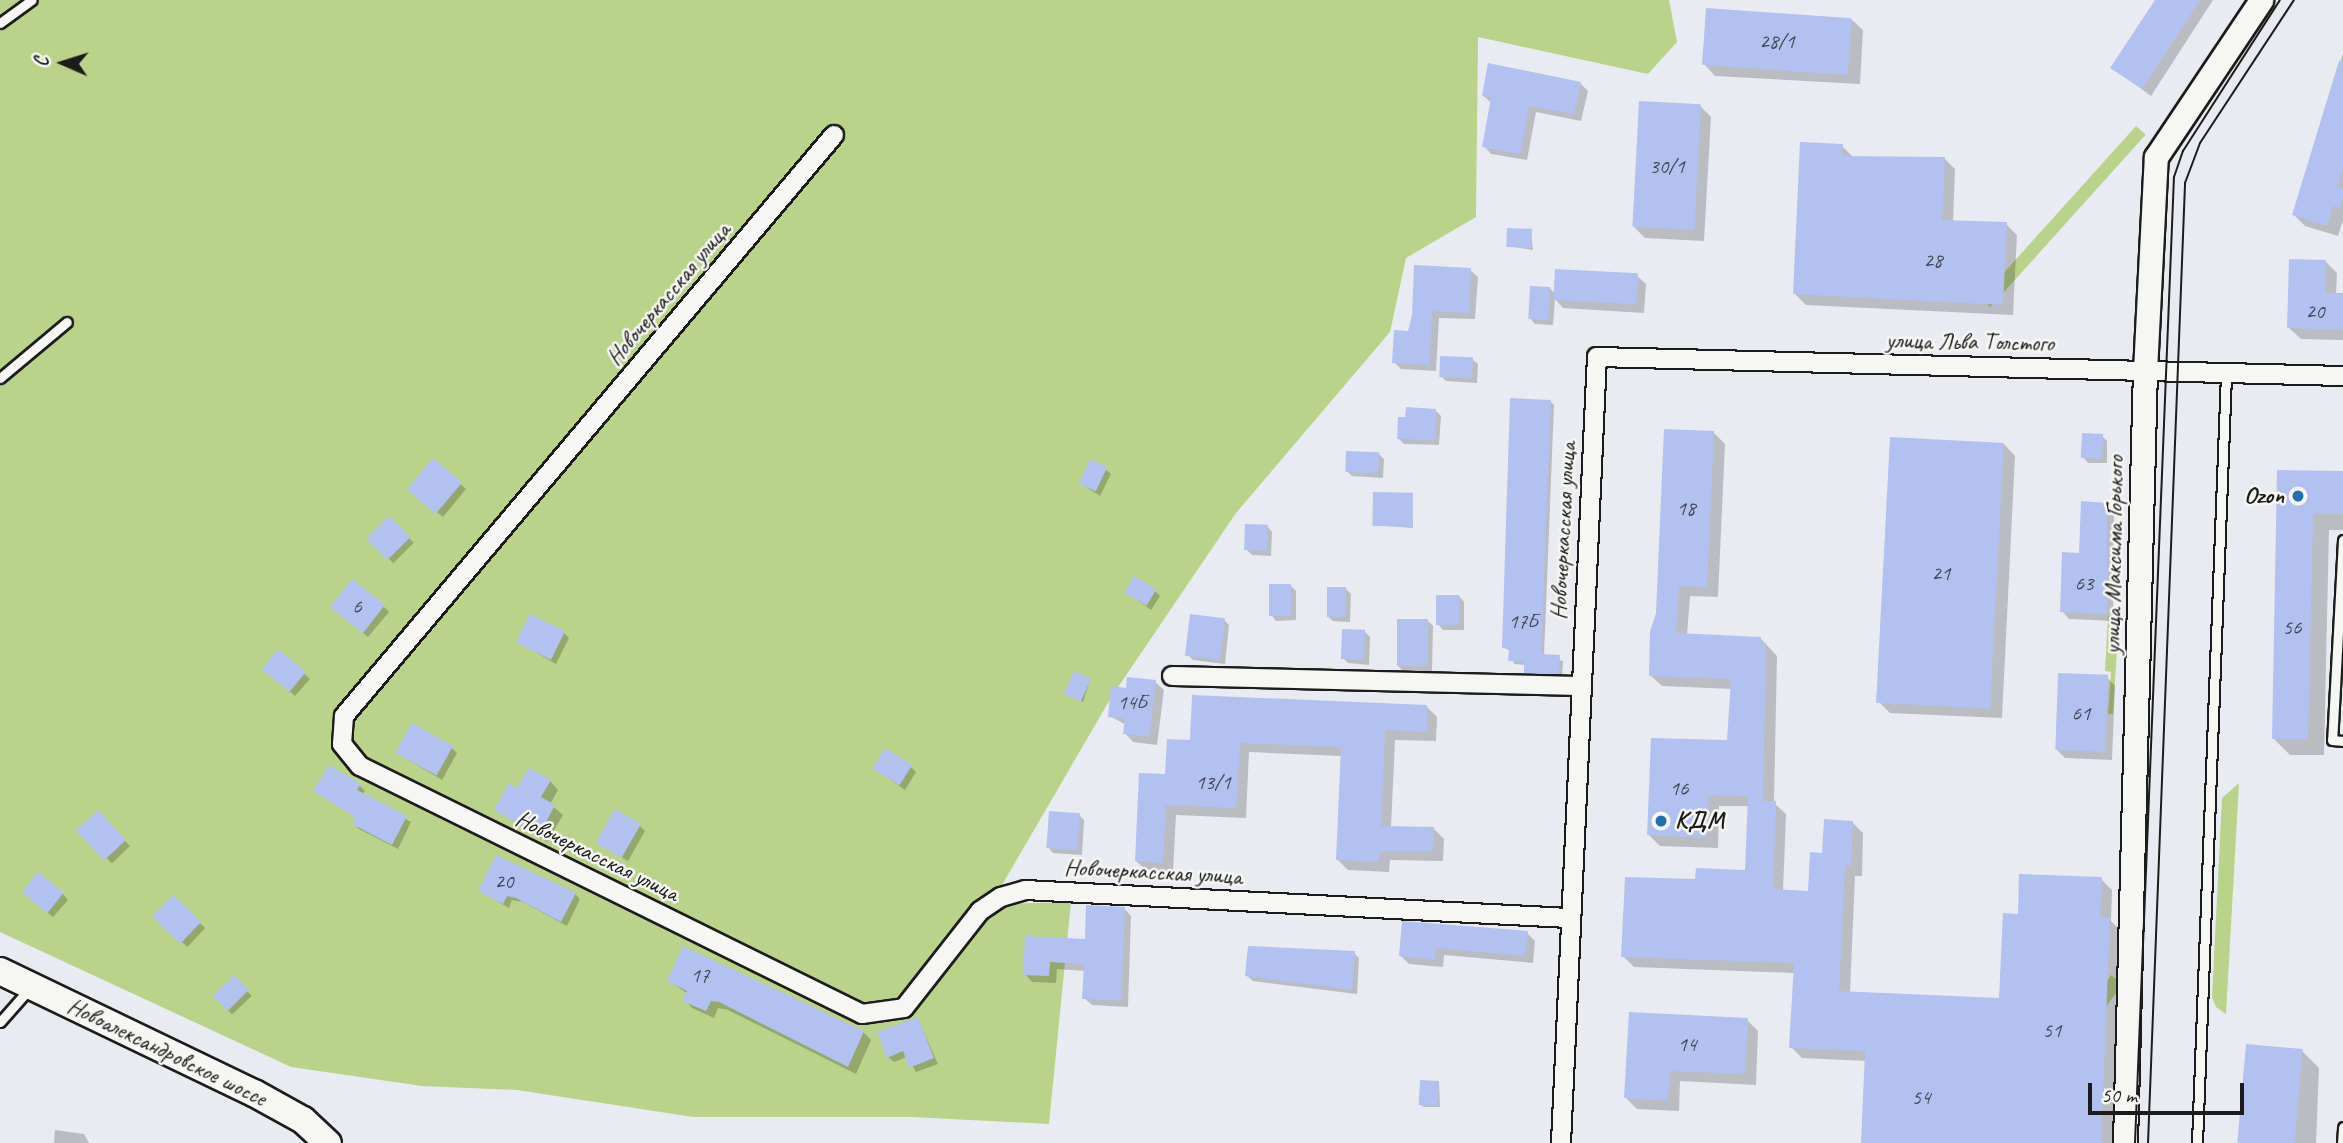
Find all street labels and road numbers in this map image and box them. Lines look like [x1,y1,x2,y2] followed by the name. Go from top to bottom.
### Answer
[600,216,736,372] street label: Новочеркасская улица
[1886,326,2054,358] street label: улица Льва Толстого
[1544,441,1582,621] street label: Новочеркасская улица
[2098,456,2130,654] street label: улица Максима Горького
[510,804,684,908] street label: Новочеркасская улица
[1063,853,1243,891] street label: Новочеркасская улица
[62,991,272,1113] street label: Новоалександровское шоссе

